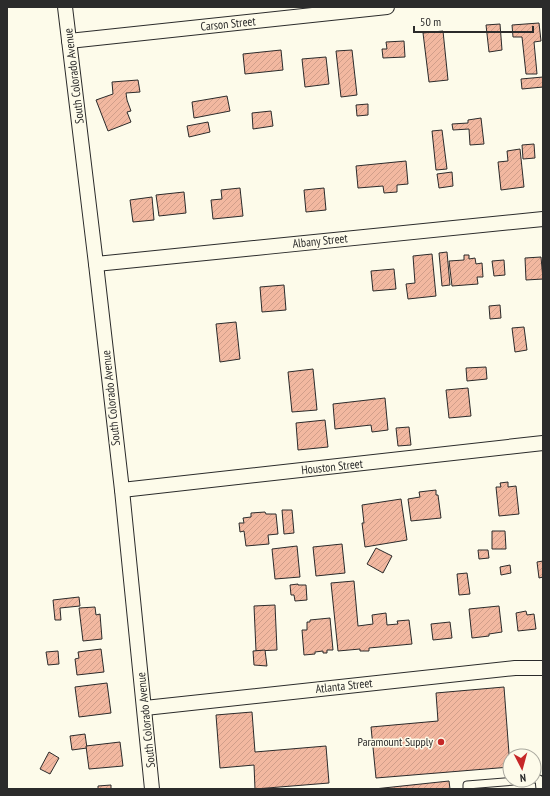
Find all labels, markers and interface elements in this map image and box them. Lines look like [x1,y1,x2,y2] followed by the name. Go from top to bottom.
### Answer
[414,8,533,34] scale bar
[200,13,257,34] street label: Carson Street
[420,14,441,29] text: 50 m
[60,27,87,125] street label: South Colorado Avenue
[292,230,349,251] street label: Albany Street
[98,349,123,447] street label: South Colorado Avenue
[300,456,364,477] street label: Houston Street
[133,671,158,769] street label: South Colorado Avenue
[315,675,374,696] street label: Atlanta Street
[358,734,433,749] place label: Paramount Supply
[436,737,446,747] marker: Paramount Supply
[502,748,542,788] north arrow
[519,771,527,785] text: N

